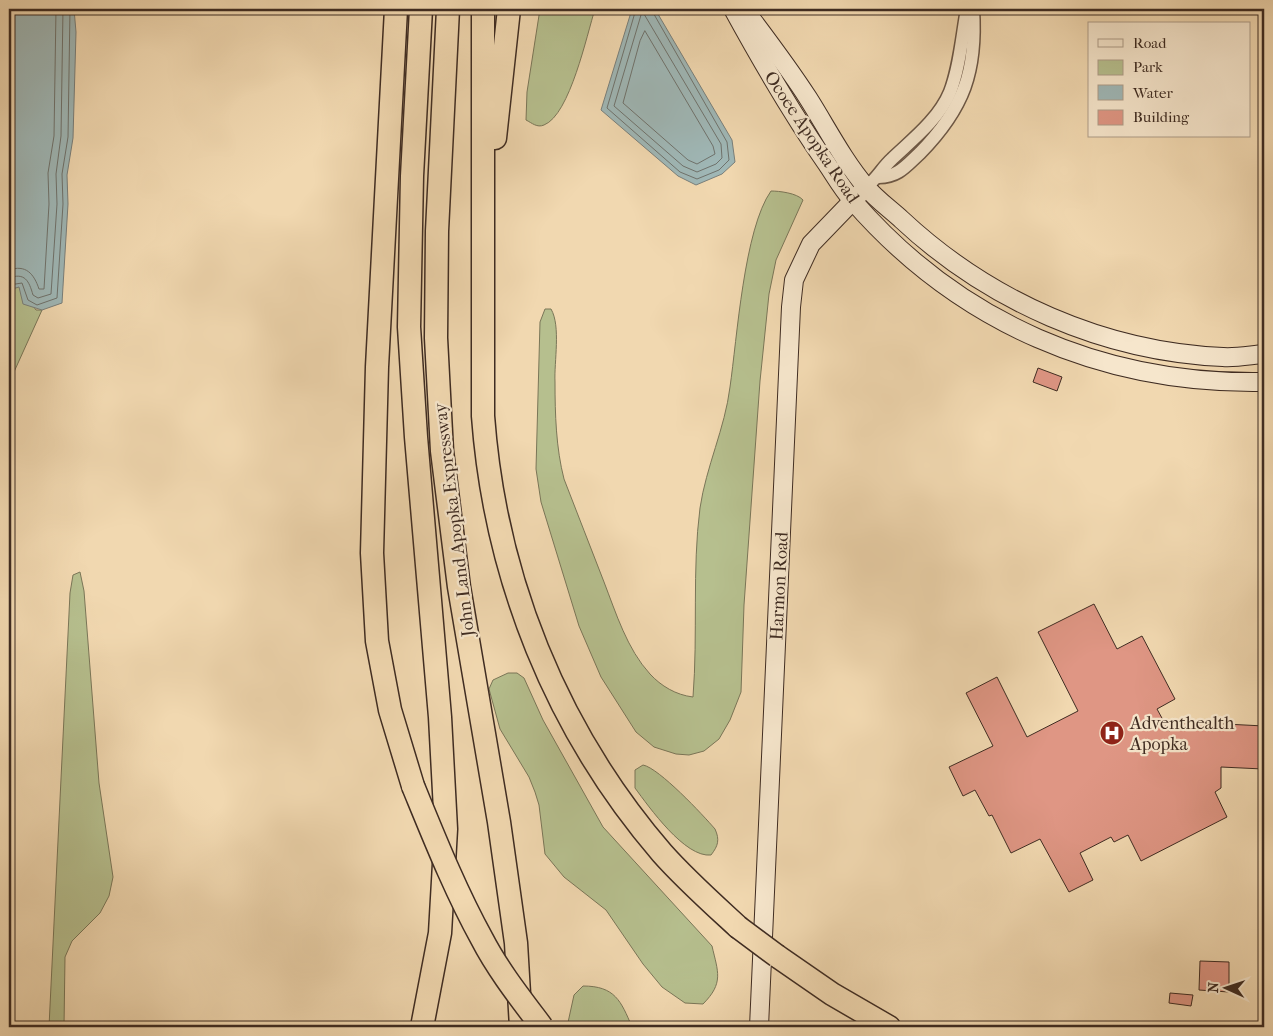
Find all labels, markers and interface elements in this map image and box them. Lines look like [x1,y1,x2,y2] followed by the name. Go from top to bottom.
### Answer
[1088,22,1250,138] legend
[1133,34,1167,52] text: Road
[1133,58,1163,76] text: Park
[760,67,864,207] street label: Ocoee Apopka Road
[1132,84,1173,102] text: Water
[1133,108,1190,126] text: Building
[430,401,479,640] street label: John Land Apopka Expressway
[766,531,793,641] street label: Harmon Road
[1129,713,1234,755] place label: Adventhealth Apopka
[1099,720,1125,746] hospital icon: Adventhealth Apopka
[1200,964,1250,1014] north arrow
[1205,981,1222,993] text: N

